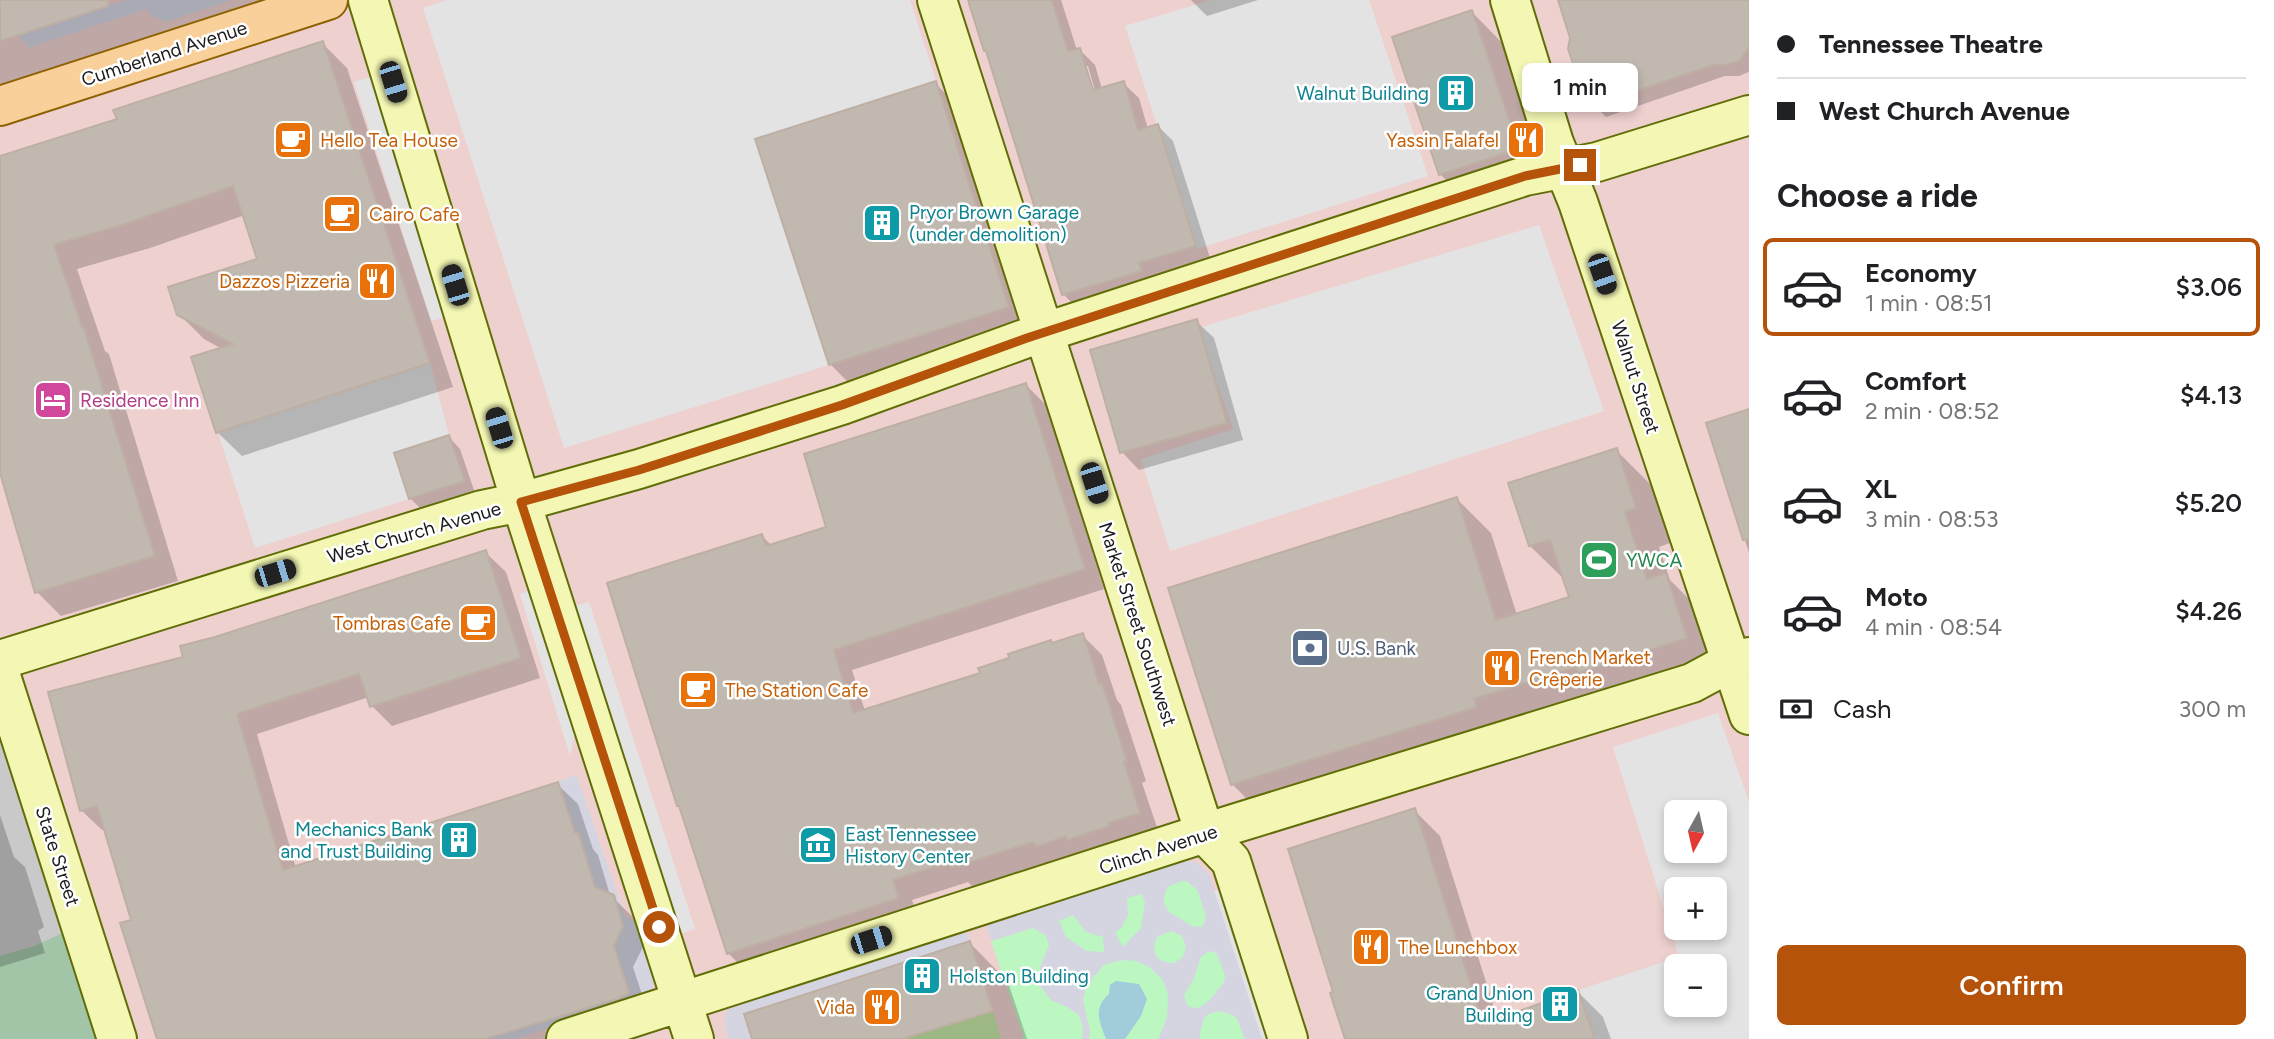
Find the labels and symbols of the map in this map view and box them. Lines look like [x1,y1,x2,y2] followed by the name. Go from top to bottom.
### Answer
[78,16,250,91] street label: Cumberland Avenue
[377,59,410,105] car
[1522,64,1638,113] callout: 1 min
[1435,72,1477,114] building icon: Walnut Building
[1296,82,1429,105] place label: Walnut Building
[272,119,314,161] cafe icon: Hello Tea House
[1505,119,1547,161] restaurant icon: Yassin Falafel
[320,129,458,152] place label: Hello Tea House
[1386,129,1499,152] place label: Yassin Falafel
[1564,149,1596,181] route end
[321,193,363,235] cafe icon: Cairo Cafe
[909,201,1079,246] place label: Pryor Brown Garage (under demolition)
[861,202,903,244] building icon: Pryor Brown Garage (under demolition)
[369,203,460,226] place label: Cairo Cafe
[1586,251,1619,297] car
[356,260,398,302] restaurant icon: Dazzos Pizzeria
[439,262,472,308] car
[219,270,350,293] place label: Dazzos Pizzeria
[1606,318,1665,437] street label: Walnut Street
[32,379,74,421] hotel icon: Residence Inn
[80,389,199,412] place label: Residence Inn
[483,405,516,451] car
[1078,460,1111,506] car
[325,497,504,568] street label: West Church Avenue
[1094,519,1181,729] street label: Market Street Southwest
[1578,539,1620,581] sports icon: YWCA
[1626,549,1682,572] place label: YWCA
[252,557,299,589] car
[457,602,499,644] cafe icon: Tombras Cafe
[333,612,451,635] place label: Tombras Cafe
[1289,627,1331,669] bank icon: U.S. Bank
[1337,637,1417,660] place label: U.S. Bank
[1529,646,1651,691] place label: French Market Crêperie
[1481,647,1523,689] restaurant icon: French Market Crêperie
[677,669,719,711] cafe icon: The Station Cafe
[725,679,868,702] place label: The Station Cafe
[1664,800,1727,863] north arrow
[31,803,85,909] street label: State Street
[280,818,433,863] place label: Mechanics Bank and Trust Building
[438,819,480,861] building icon: Mechanics Bank and Trust Building
[1096,820,1220,879] street label: Clinch Avenue
[845,823,976,868] place label: East Tennessee History Center
[797,824,839,866] museum icon: East Tennessee History Center
[643,911,675,943] route start
[848,924,895,956] car
[1350,926,1392,968] restaurant icon: The Lunchbox
[1398,936,1517,959] place label: The Lunchbox
[901,955,943,997] building icon: Holston Building
[949,965,1089,988] place label: Holston Building
[1426,982,1533,1027] place label: Grand Union Building
[1539,983,1581,1025] building icon: Grand Union Building
[861,986,903,1028] restaurant icon: Vida
[817,996,855,1019] place label: Vida

